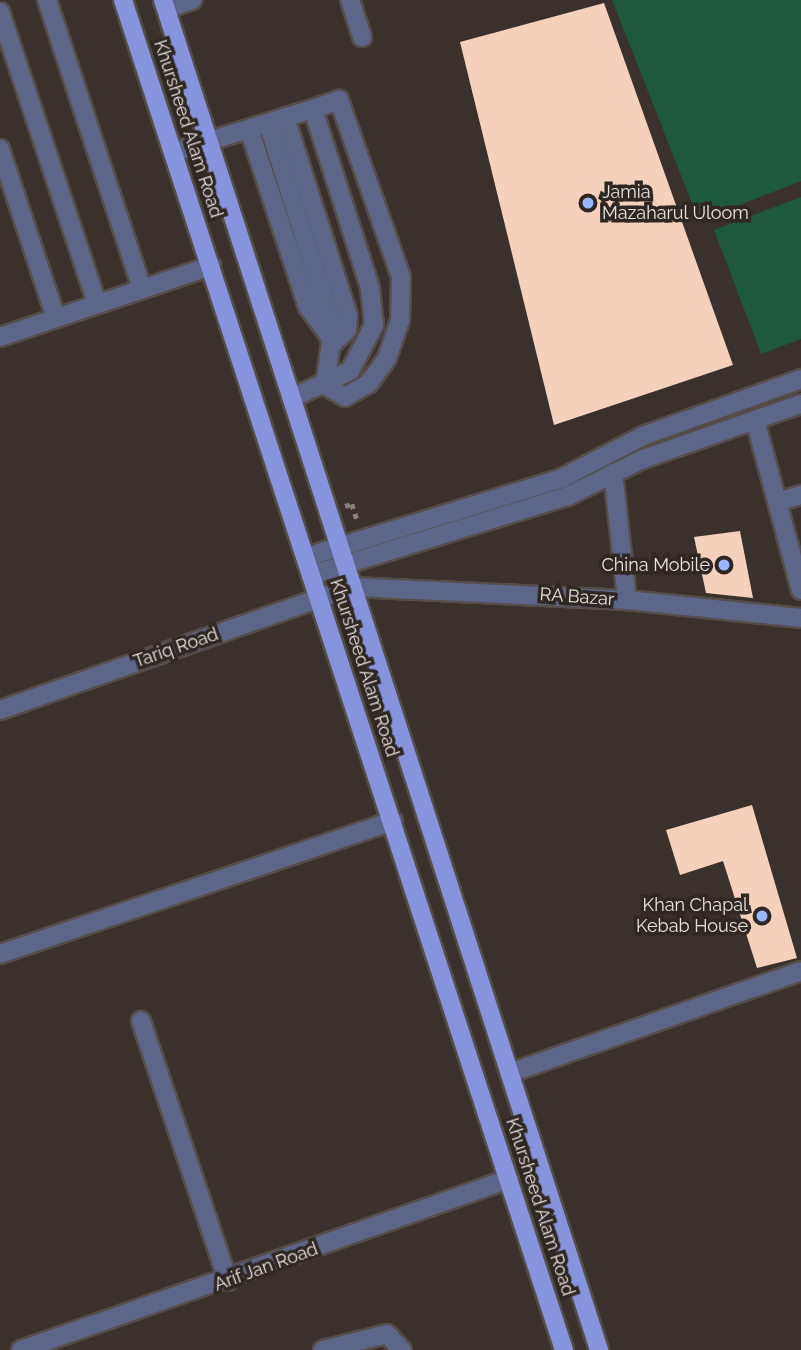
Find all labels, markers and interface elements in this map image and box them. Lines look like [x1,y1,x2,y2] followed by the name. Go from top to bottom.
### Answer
[149,37,227,221] street label: Khursheed Alam Road
[602,182,749,224] place label: Jamia Mazaharul Uloom
[580,195,596,211] marker: Jamia Mazaharul Uloom
[602,554,710,576] place label: China Mobile
[716,557,732,573] marker: China Mobile
[325,576,403,760] street label: Khursheed Alam Road
[539,584,615,610] street label: RA Bazar
[131,623,221,673] street label: Tariq Road
[636,895,748,937] place label: Khan Chapal Kebab House
[754,908,770,924] marker: Khan Chapal Kebab House
[501,1115,579,1299] street label: Khursheed Alam Road
[211,1238,321,1296] street label: Arif Jan Road

